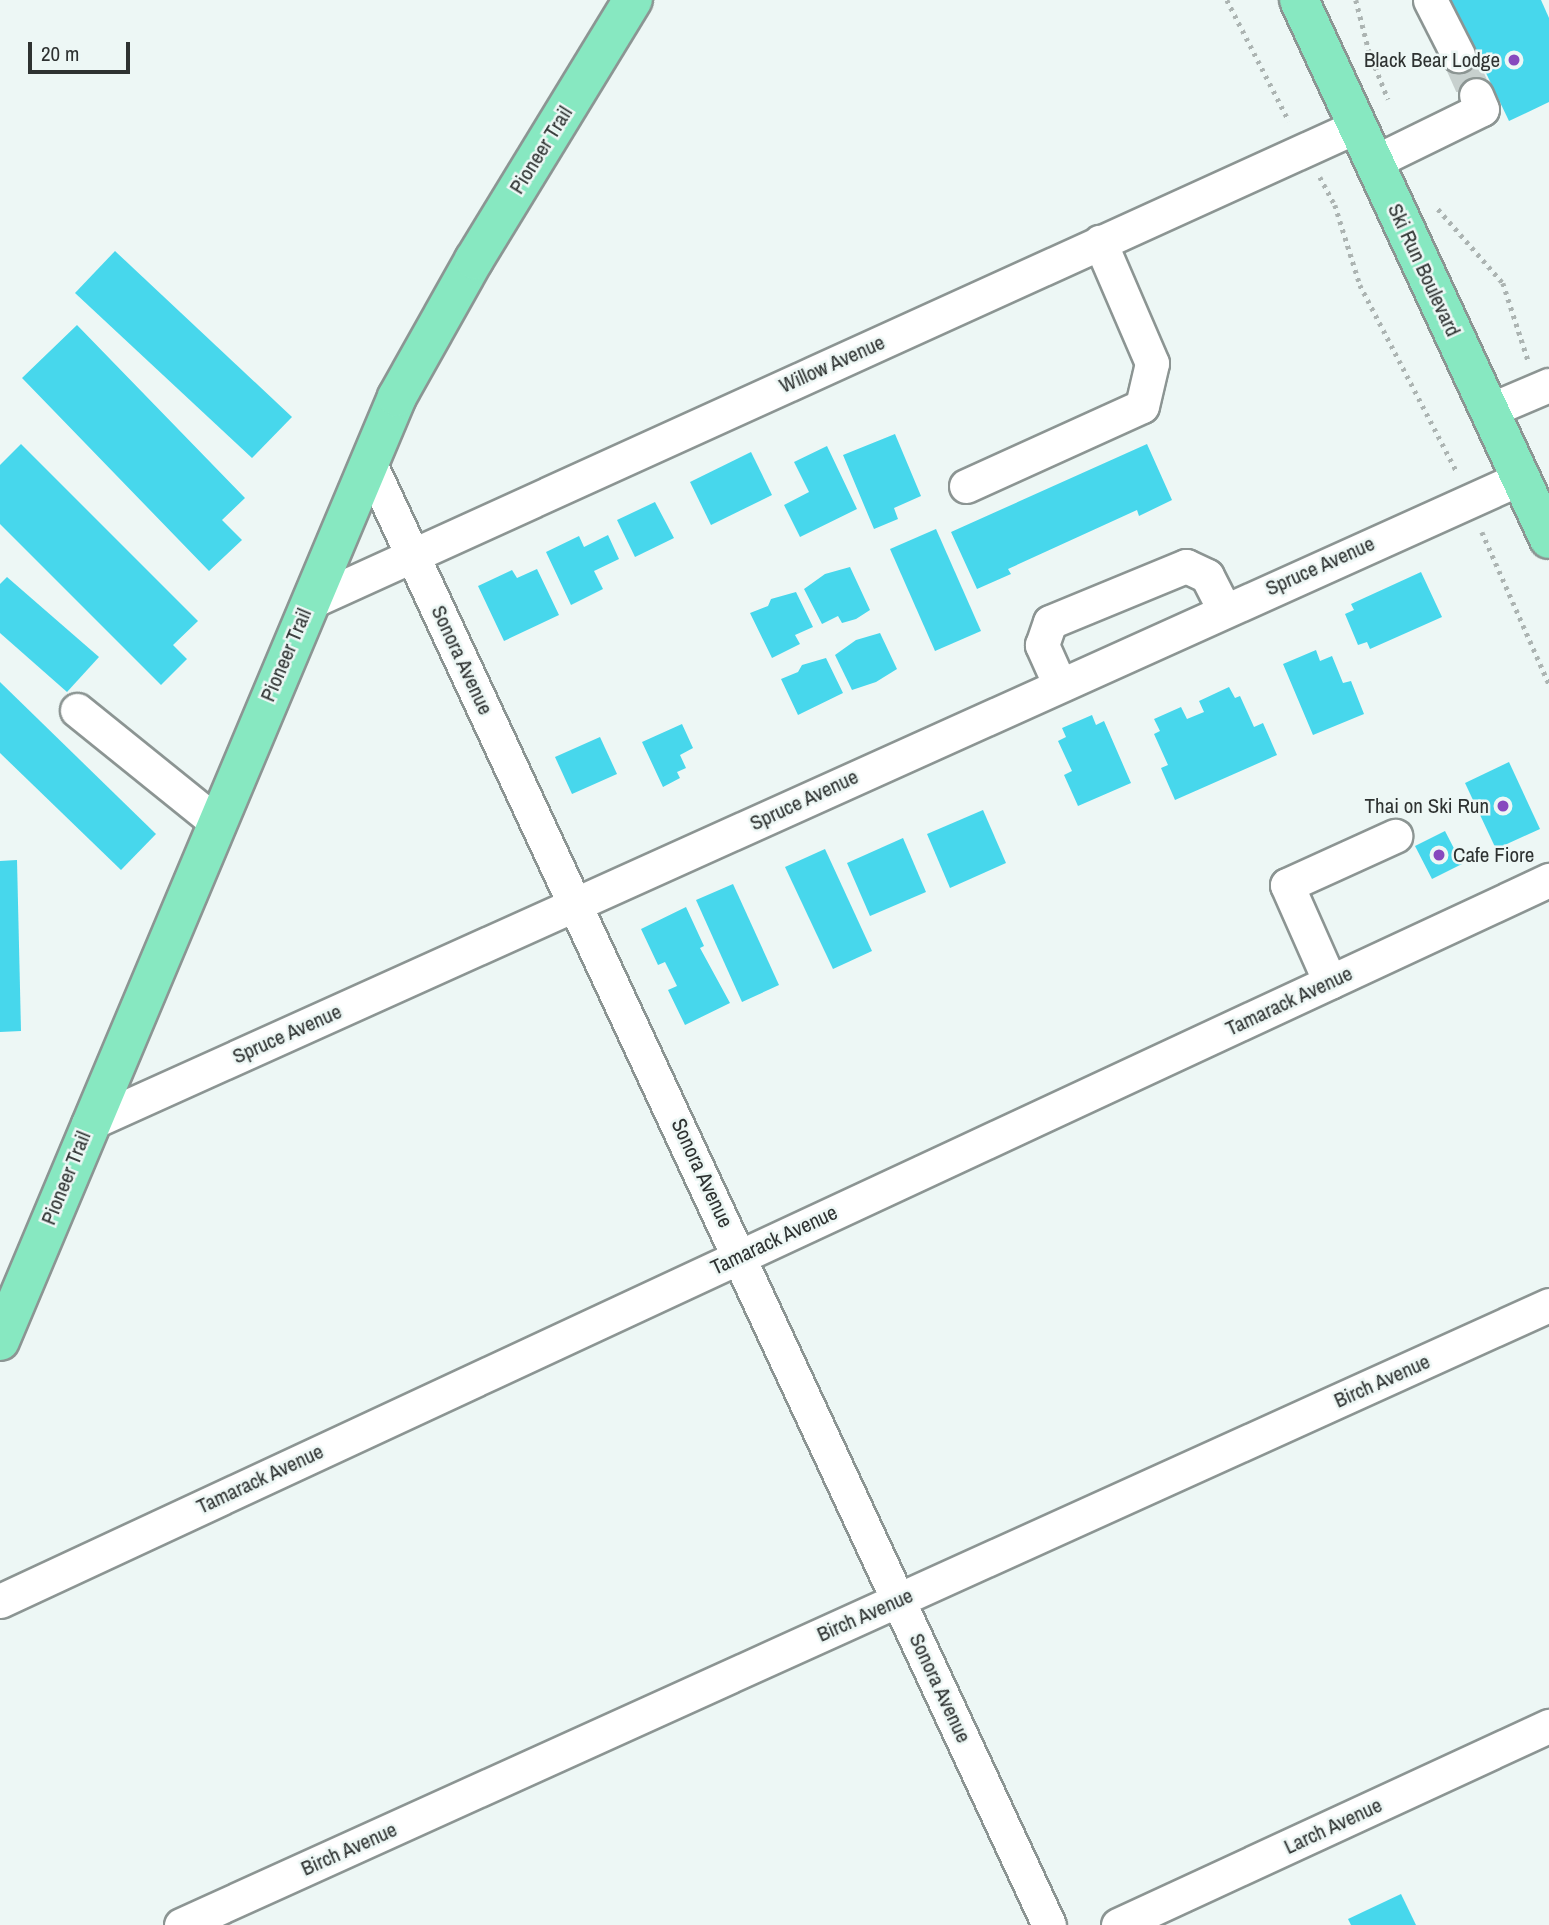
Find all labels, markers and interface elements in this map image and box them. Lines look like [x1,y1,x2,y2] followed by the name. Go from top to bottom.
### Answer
[32,28,133,72] scale bar
[41,39,79,68] text: 20 m
[1364,47,1500,73] place label: Black Bear Lodge
[1506,52,1522,68] marker: Black Bear Lodge
[504,101,578,199] street label: Pioneer Trail
[1382,200,1466,340] street label: Ski Run Boulevard
[775,329,889,399] street label: Willow Avenue
[1261,531,1379,601] street label: Spruce Avenue
[426,601,498,719] street label: Sonora Avenue
[255,605,317,705] street label: Pioneer Trail
[745,764,863,836] street label: Spruce Avenue
[1365,793,1489,819] place label: Thai on Ski Run
[1495,798,1511,814] marker: Thai on Ski Run
[1453,842,1534,868] place label: Cafe Fiore
[1431,847,1447,863] marker: Cafe Fiore
[1221,960,1357,1042] street label: Tamarack Avenue
[228,999,346,1069] street label: Spruce Avenue
[666,1114,738,1232] street label: Sonora Avenue
[36,1127,96,1229] street label: Pioneer Trail
[706,1199,842,1281] street label: Tamarack Avenue
[1330,1349,1434,1413] street label: Birch Avenue
[192,1438,328,1520] street label: Tamarack Avenue
[813,1583,917,1647] street label: Birch Avenue
[904,1629,976,1747] street label: Sonora Avenue
[1280,1792,1386,1860] street label: Larch Avenue
[297,1817,401,1881] street label: Birch Avenue

